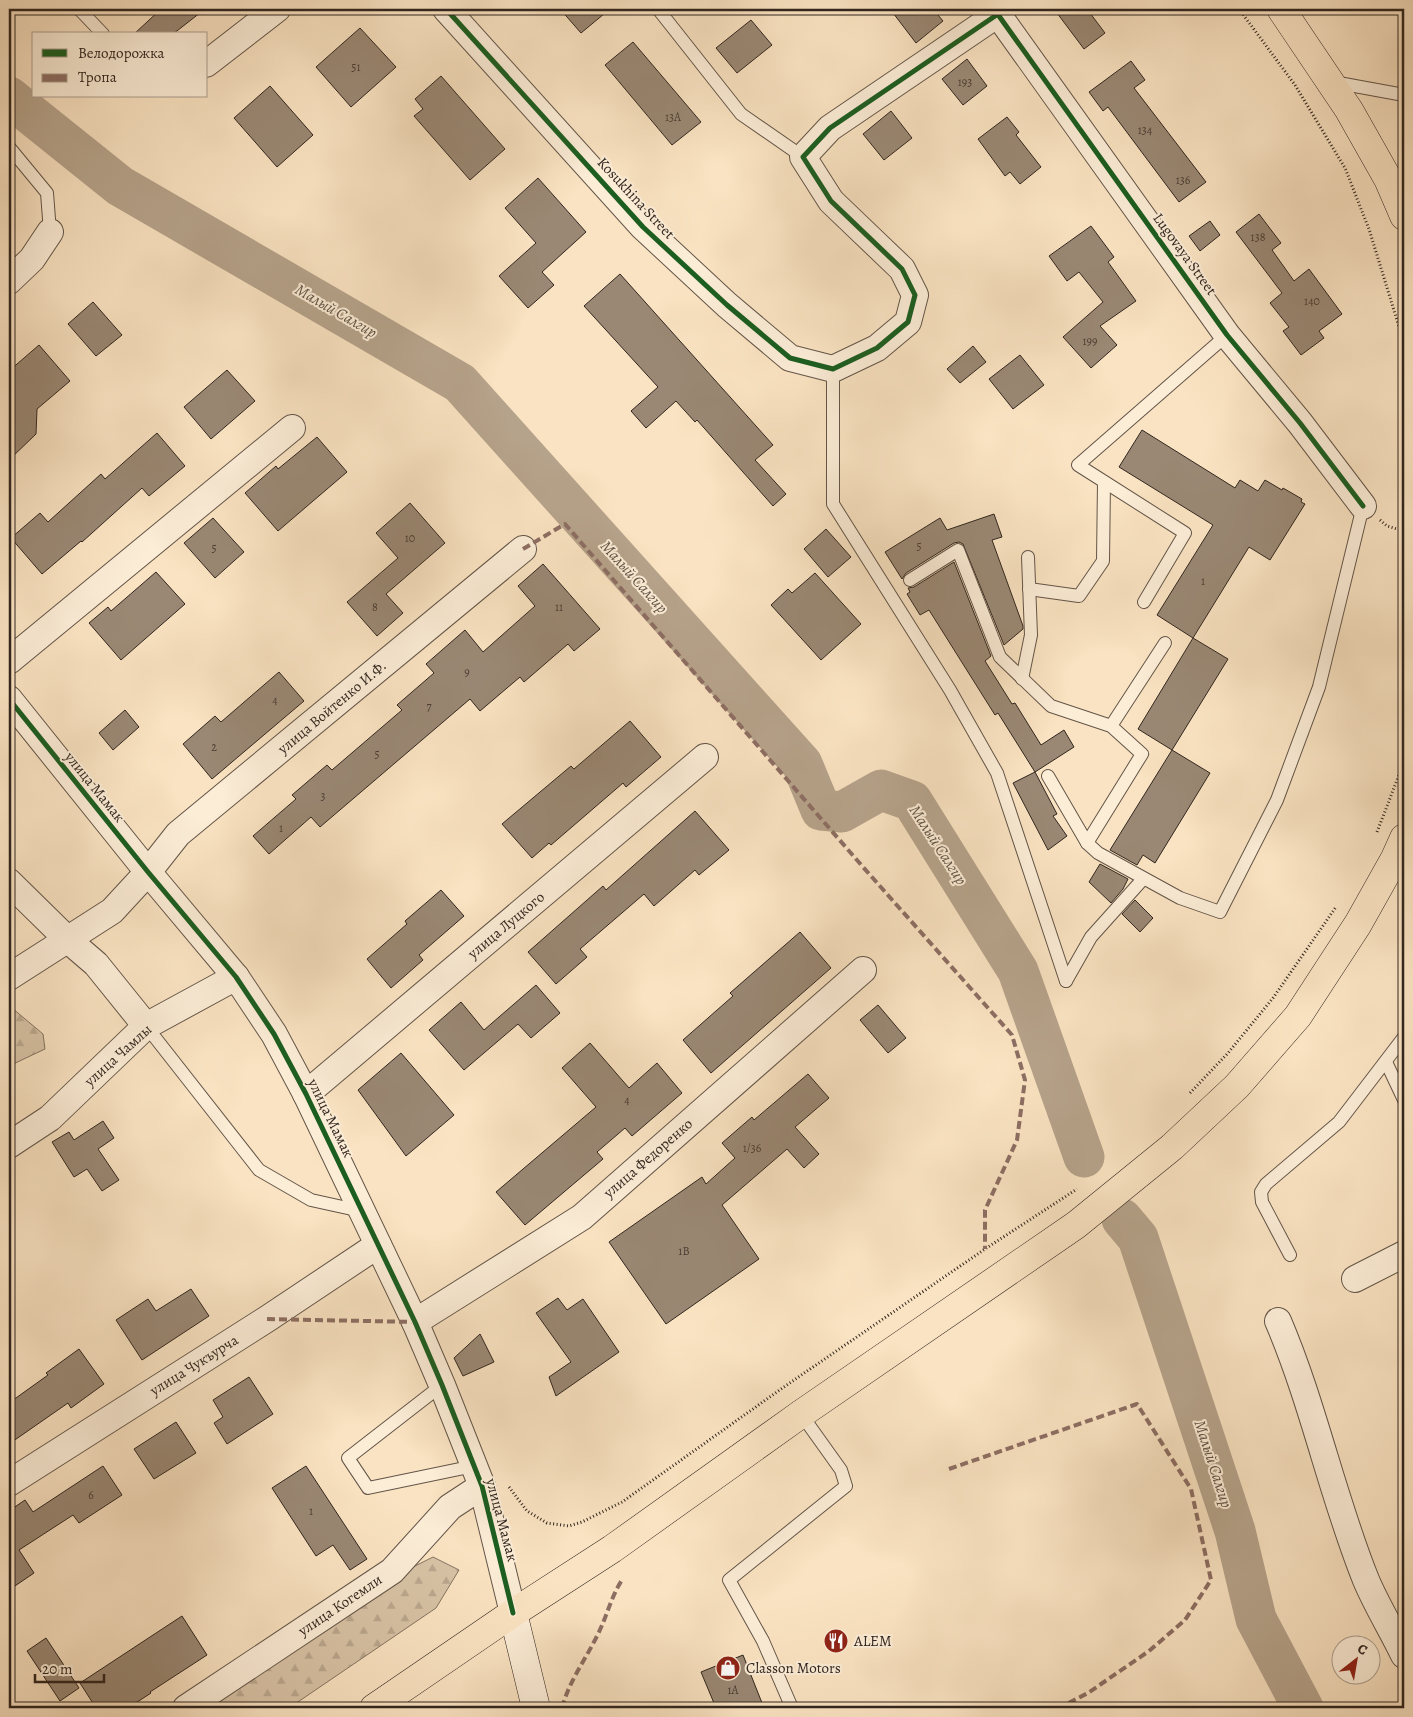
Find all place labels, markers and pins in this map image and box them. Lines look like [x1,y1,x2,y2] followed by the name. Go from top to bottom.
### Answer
[823,1628,849,1654] restaurant icon: ALEM
[853,1631,892,1651] place label: ALEM
[715,1655,741,1681] shop icon: Classon Motors
[746,1658,841,1678] place label: Classon Motors

